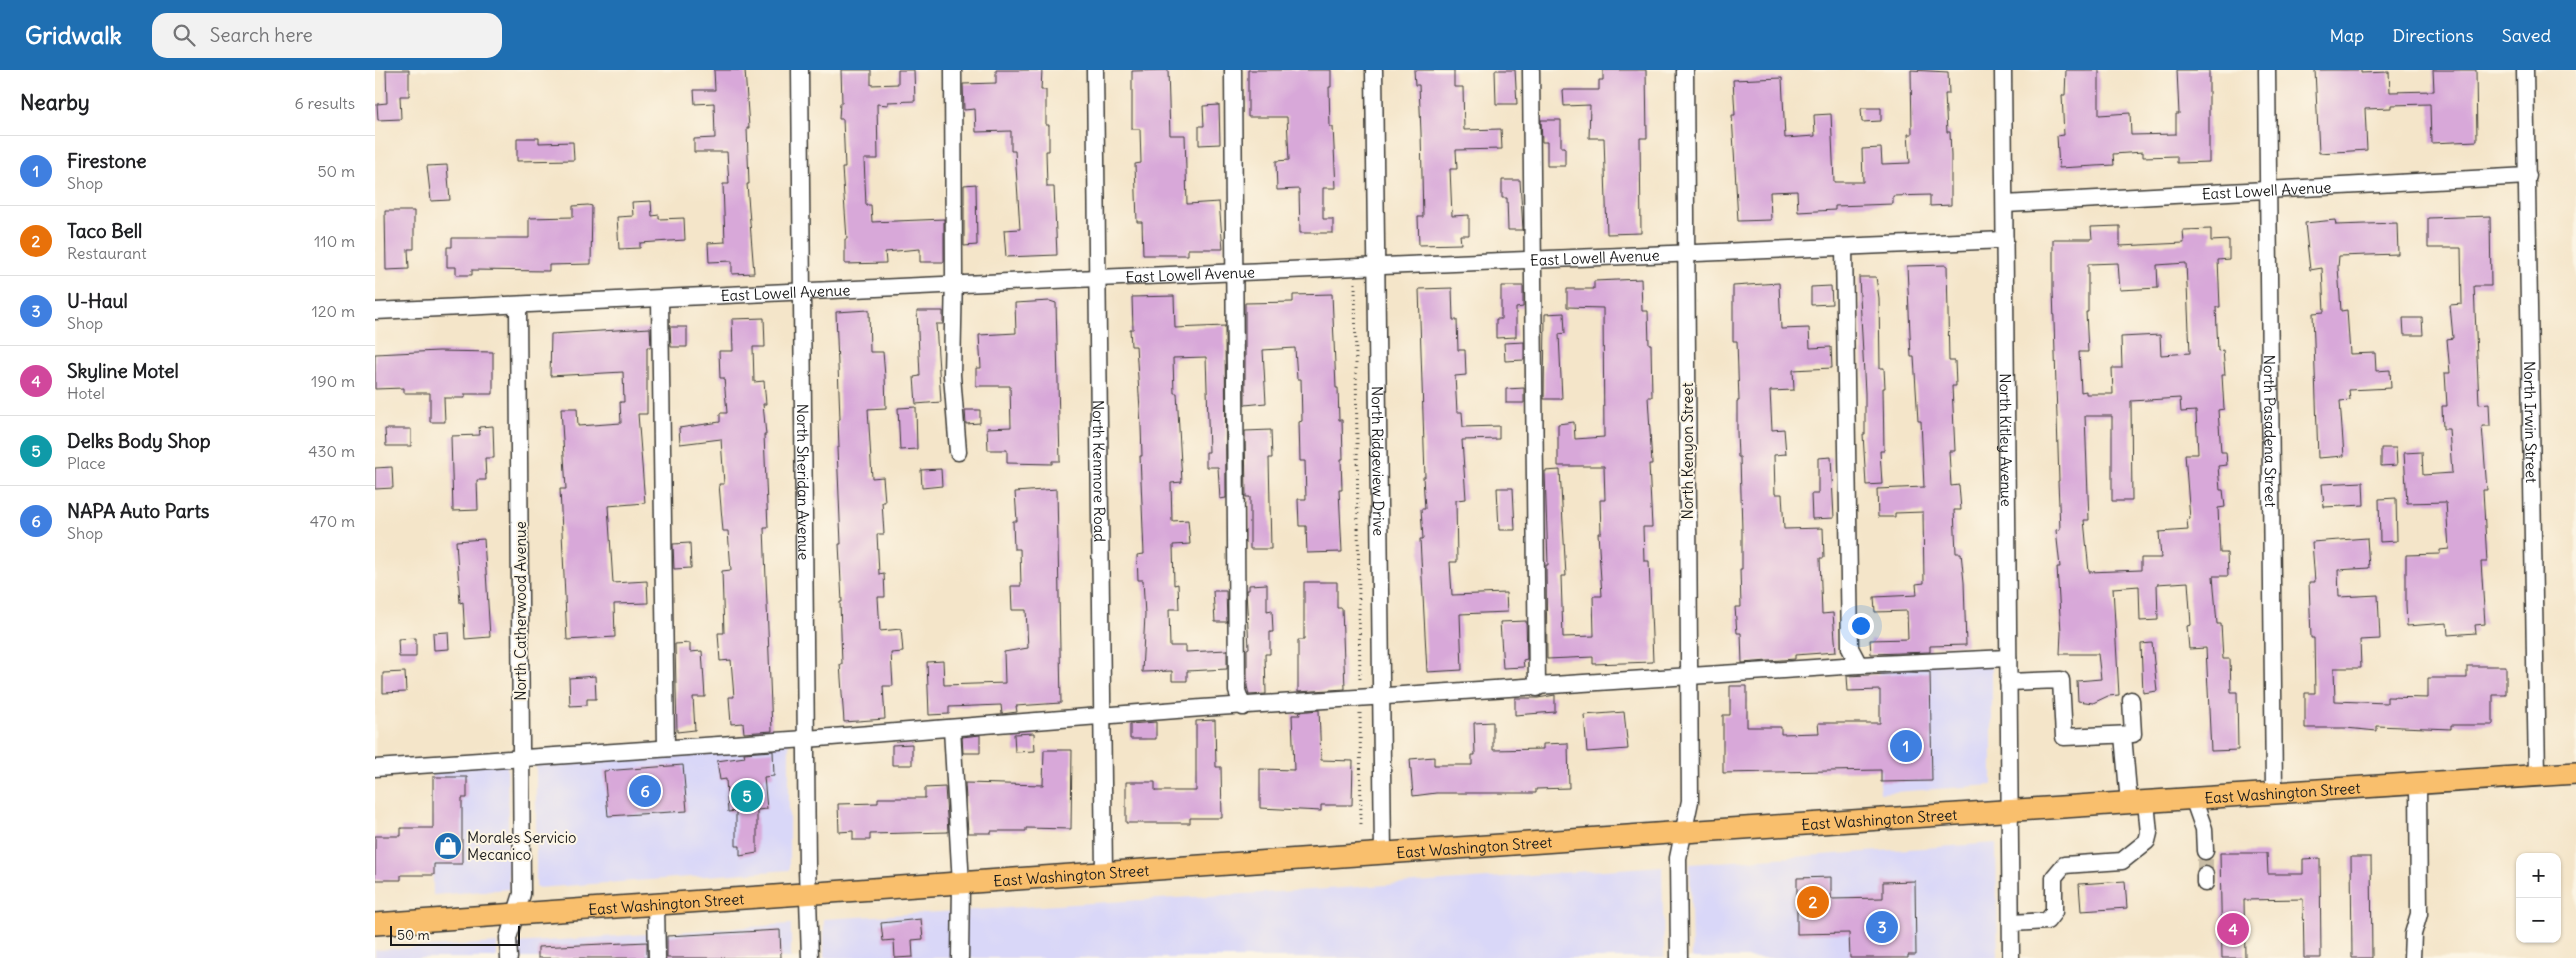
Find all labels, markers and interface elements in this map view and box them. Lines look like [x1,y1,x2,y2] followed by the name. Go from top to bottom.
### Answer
[152,13,502,58] search box
[25,20,122,50] text: Gridwalk
[170,21,198,49] icon: search
[210,23,313,47] text: Search here
[2329,24,2364,47] text: Map
[2392,24,2474,47] text: Directions
[2502,24,2551,47] text: Saved
[20,89,90,116] text: Nearby
[294,93,355,113] text: 6 results
[67,149,146,173] text: Firestone
[33,161,39,181] text: 1
[317,161,355,181] text: 50 m
[67,173,103,193] text: Shop
[2201,177,2332,203] street label: East Lowell Avenue
[67,219,142,243] text: Taco Bell
[32,231,40,251] text: 2
[314,231,355,251] text: 110 m
[67,243,147,263] text: Restaurant
[1530,245,1660,269] street label: East Lowell Avenue
[1125,262,1255,286] street label: East Lowell Avenue
[720,280,851,305] street label: East Lowell Avenue
[67,289,128,313] text: U-Haul
[31,301,41,321] text: 3
[312,301,355,321] text: 120 m
[67,313,103,333] text: Shop
[2260,355,2281,507] street label: North Pasadena Street
[67,359,179,383] text: Skyline Motel
[2520,361,2542,483] street label: North Irwin Street
[31,371,41,391] text: 4
[311,371,355,391] text: 190 m
[1996,373,2016,507] street label: North Kitley Avenue
[67,383,105,403] text: Hotel
[1678,383,1697,519] street label: North Kenyon Street
[1368,386,1389,536] street label: North Ridgeview Drive
[1089,400,1110,542] street label: North Kenmore Road
[793,404,814,560] street label: North Sheridan Avenue
[67,429,210,453] text: Delks Body Shop
[31,441,41,461] text: 5
[308,441,355,461] text: 430 m
[67,453,106,473] text: Place
[67,499,209,523] text: NAPA Auto Parts
[31,511,41,531] text: 6
[310,511,355,531] text: 470 m
[511,521,530,701] street label: North Catherwood Avenue
[67,523,103,543] text: Shop
[1848,613,1874,639] your location
[1890,727,1922,765] pin: 1
[629,772,661,810] pin: 6
[731,777,763,815] pin: 5
[2204,778,2361,807] street label: East Washington Street
[1801,804,1958,834] street label: East Washington Street
[467,828,576,864] place label: Morales Servicio Mecanico
[433,831,463,861] shop icon: Morales Servicio Mecanico
[1396,832,1553,862] street label: East Washington Street
[2516,853,2561,943] map controls
[2516,853,2561,898] button: +
[993,860,1150,890] street label: East Washington Street
[1797,883,1829,921] pin: 2
[588,889,745,918] street label: East Washington Street
[2516,898,2561,943] button: −
[1866,908,1898,946] pin: 3
[2217,910,2249,948] pin: 4
[390,923,520,946] scale bar
[397,926,430,944] text: 50 m

